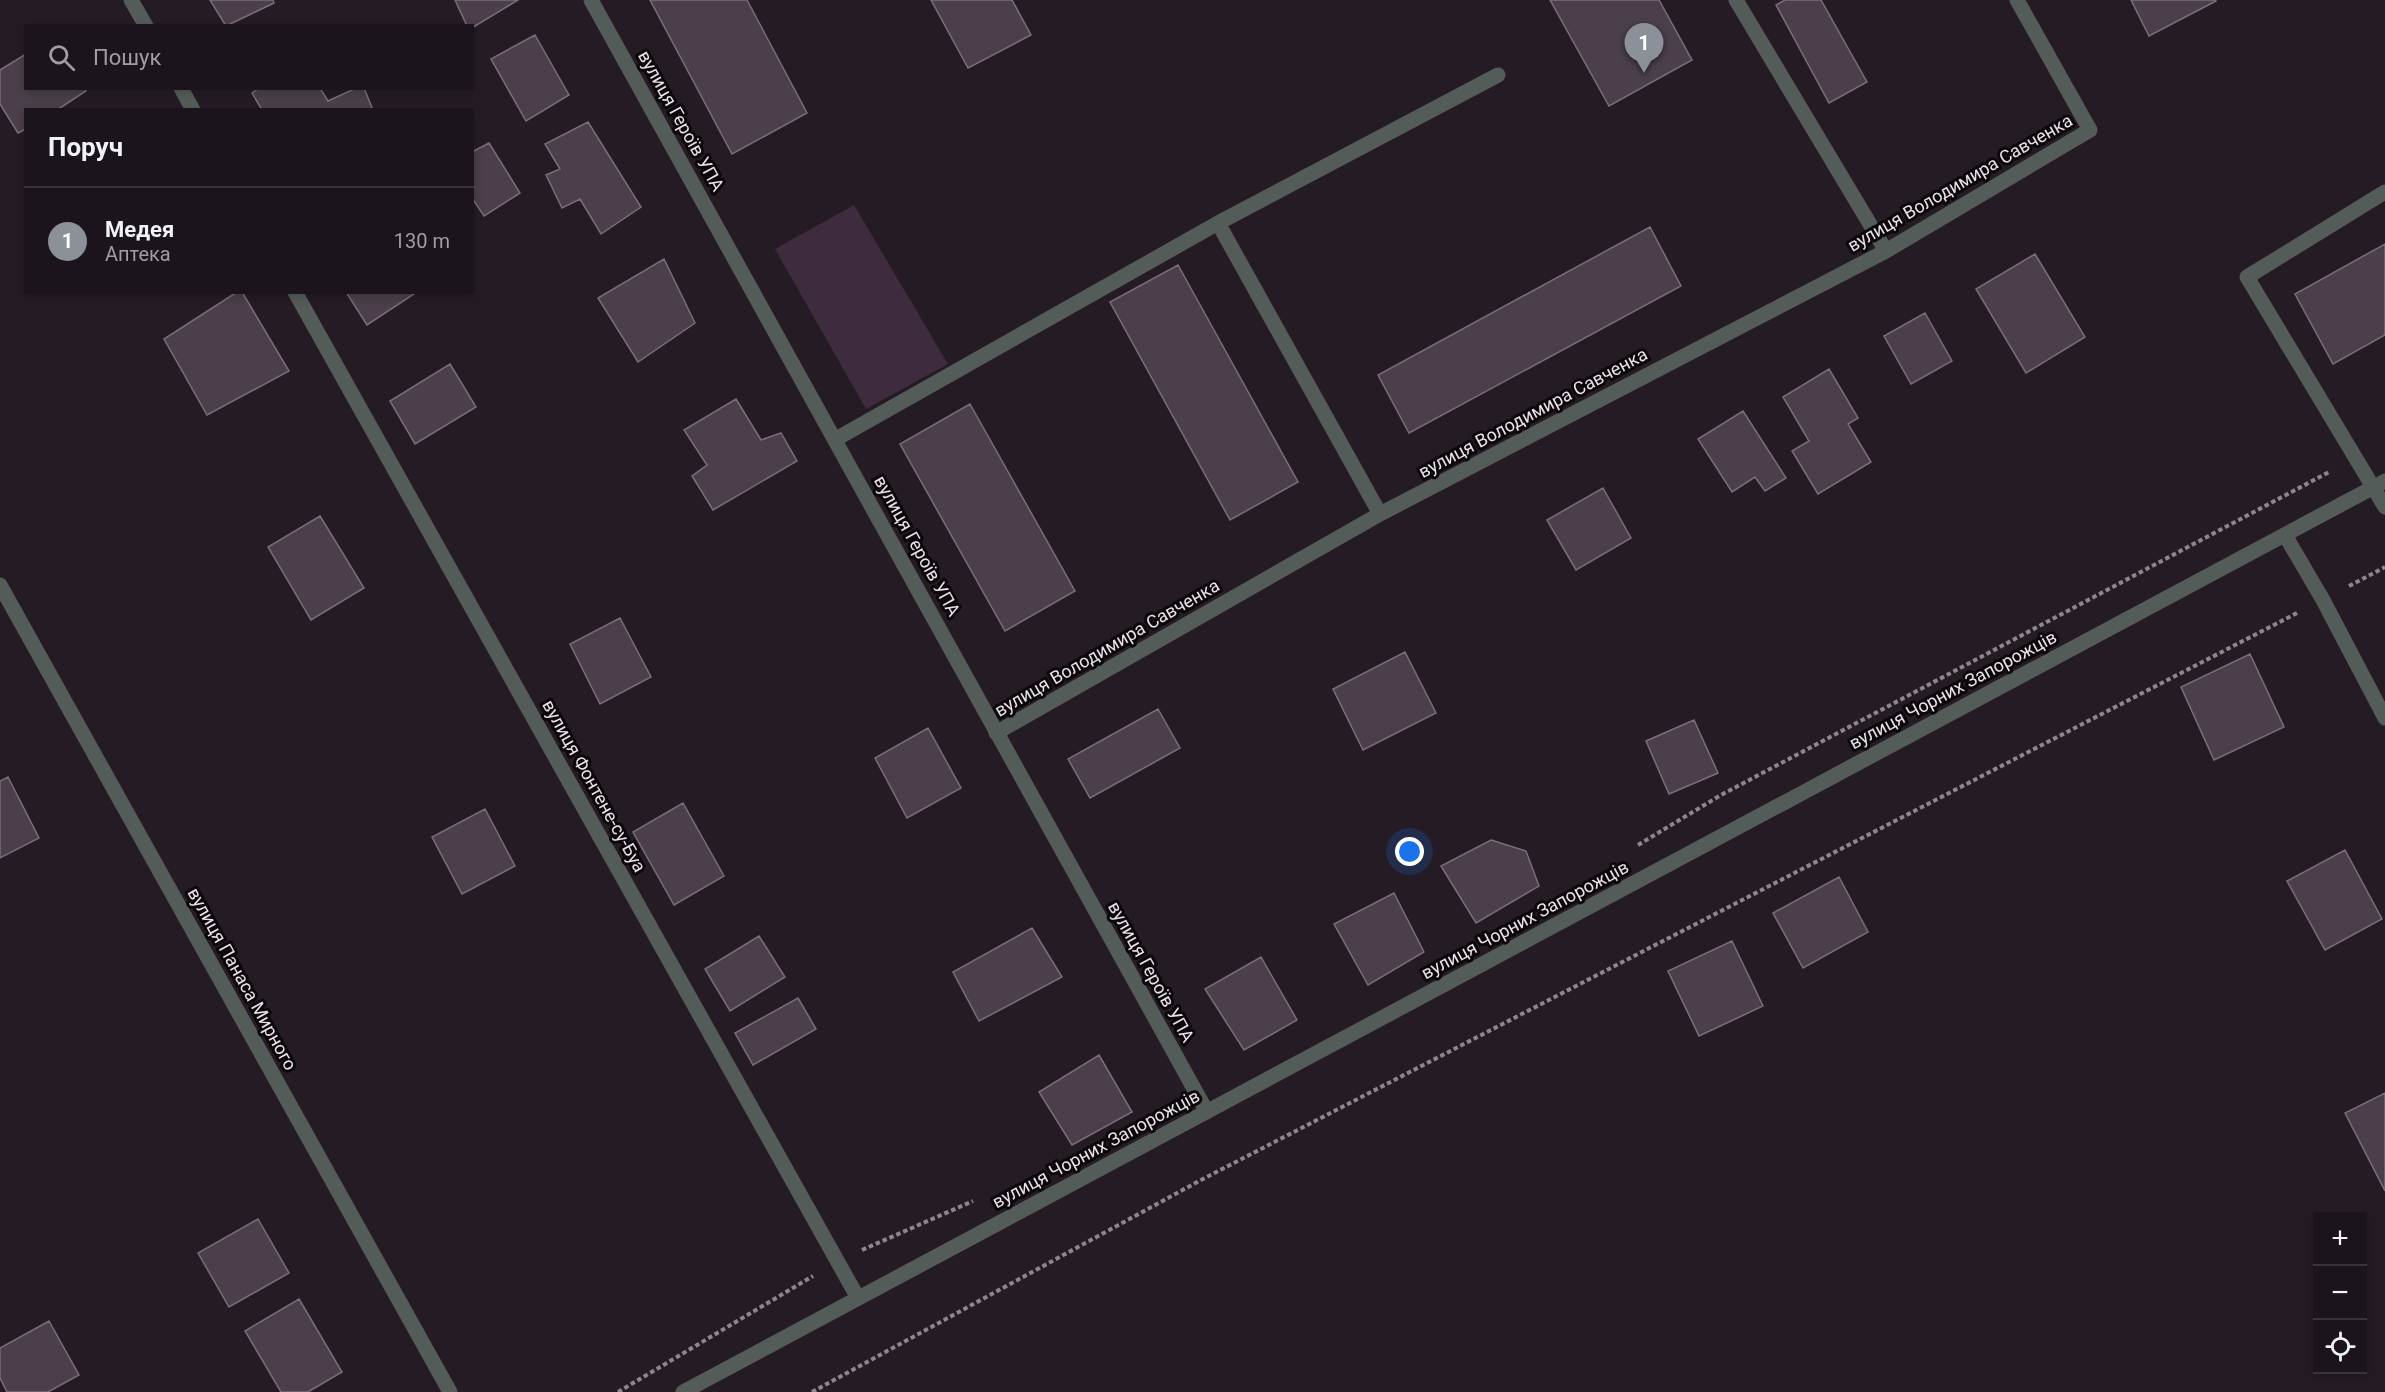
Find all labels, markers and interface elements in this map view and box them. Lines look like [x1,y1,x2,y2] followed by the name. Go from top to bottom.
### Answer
[1624,23,1664,73] pin: 1
[24,24,474,90] search box
[45,41,78,74] icon: search
[93,45,161,70] text: Пошук
[634,47,729,195] street label: вулиця Героїв УПА
[1844,109,2076,256] street label: вулиця Володимира Савченка
[48,132,123,162] text: Поруч
[105,217,174,242] text: Медея
[62,229,73,253] text: 1
[394,229,450,253] text: 130 m
[105,242,171,266] text: Аптека
[1415,343,1651,482] street label: вулиця Володимира Савченка
[870,472,965,620] street label: вулиця Героїв УПА
[991,574,1223,721] street label: вулиця Володимира Савченка
[1846,626,2060,753] street label: вулиця Чорних Запорожців
[538,696,651,876] street label: вулиця Фонтене-су-Буа
[1395,837,1424,866] your location
[1418,856,1632,983] street label: вулиця Чорних Запорожців
[183,884,301,1074] street label: вулиця Панаса Мирного
[1104,898,1199,1046] street label: вулиця Героїв УПА
[989,1085,1203,1212] street label: вулиця Чорних Запорожців
[2313,1212,2367,1374] map controls
[2313,1212,2367,1266] button: +
[2313,1266,2367,1320] button: −
[2313,1320,2367,1374] button: locate

